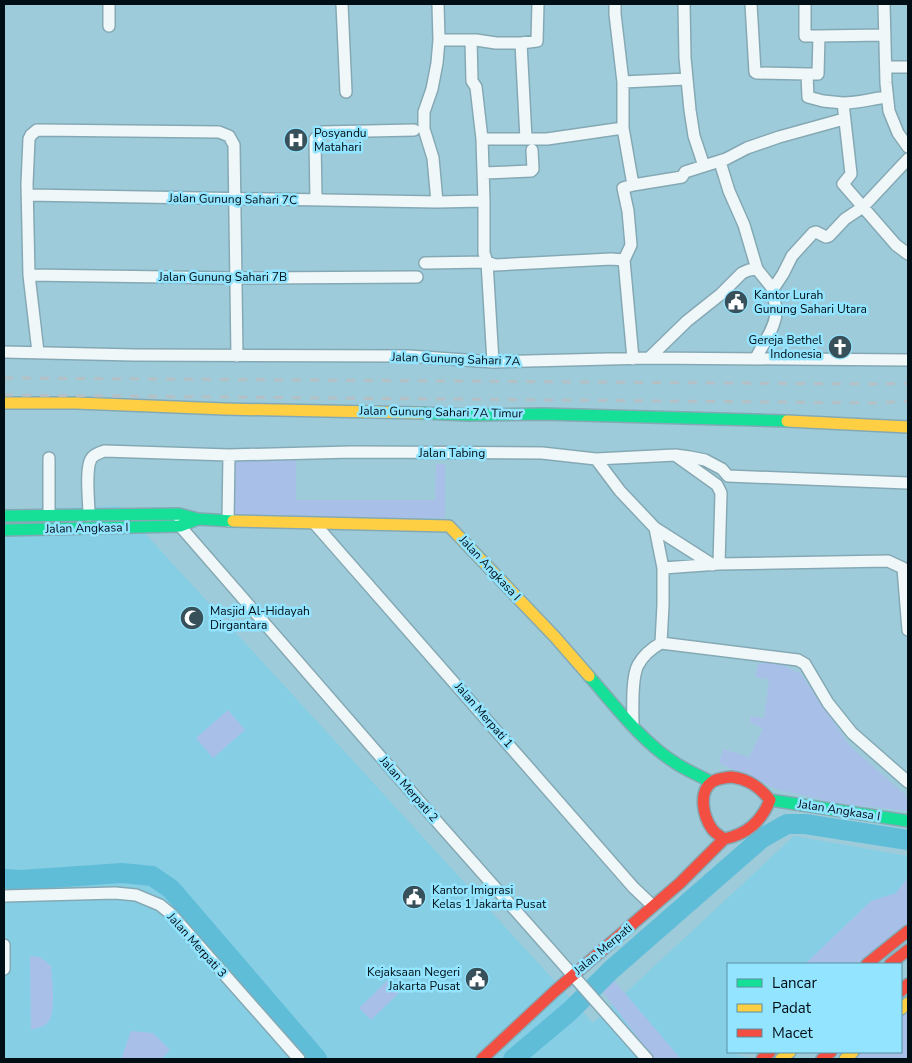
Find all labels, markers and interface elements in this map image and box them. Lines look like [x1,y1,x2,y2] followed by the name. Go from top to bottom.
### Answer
[314,125,367,155] place label: Posyandu Matahari
[283,127,309,153] hospital icon: Posyandu Matahari
[168,190,297,208] street label: Jalan Gunung Sahari 7C
[158,269,287,285] street label: Jalan Gunung Sahari 7B
[754,287,867,317] place label: Kantor Lurah Gunung Sahari Utara
[723,289,749,315] public building icon: Kantor Lurah Gunung Sahari Utara
[749,332,822,362] place label: Gereja Bethel Indonesia
[827,334,853,360] church icon: Gereja Bethel Indonesia
[390,349,521,369] street label: Jalan Gunung Sahari 7A
[358,403,524,421] street label: Jalan Gunung Sahari 7A Timur
[418,445,485,461] street label: Jalan Tabing
[44,519,129,537] street label: Jalan Angkasa I
[455,531,524,604] street label: Jalan Angkasa I
[210,603,310,633] place label: Masjid Al-Hidayah Dirgantara
[179,605,205,631] mosque icon: Masjid Al-Hidayah Dirgantara
[451,678,517,751] street label: Jalan Merpati 1
[376,752,442,825] street label: Jalan Merpati 2
[796,795,881,824] street label: Jalan Angkasa I
[432,882,547,912] place label: Kantor Imigrasi Kelas 1 Jakarta Pusat
[401,884,427,910] public building icon: Kantor Imigrasi Kelas 1 Jakarta Pusat
[163,909,230,981] street label: Jalan Merpati 3
[570,920,635,979] street label: Jalan Merpati
[727,963,902,1053] legend
[367,964,461,994] place label: Kejaksaan Negeri Jakarta Pusat
[464,966,490,992] public building icon: Kejaksaan Negeri Jakarta Pusat
[772,973,817,993] text: Lancar
[772,998,812,1018] text: Padat
[772,1023,814,1043] text: Macet

